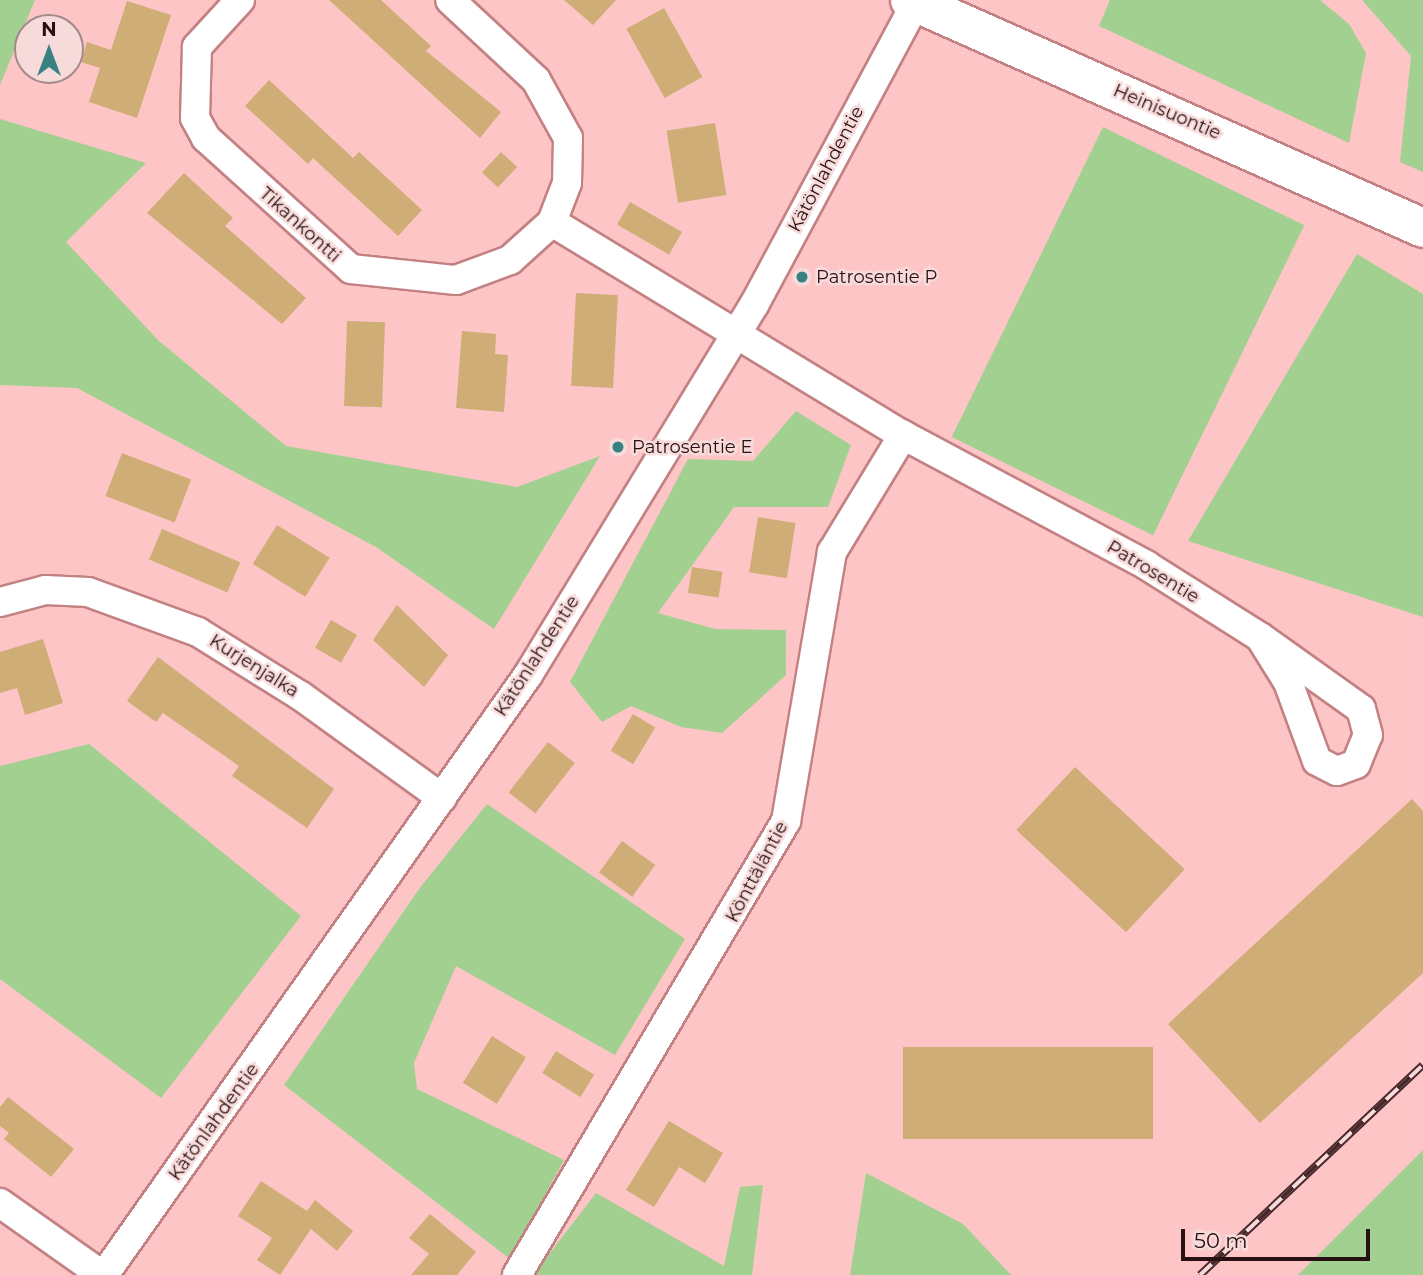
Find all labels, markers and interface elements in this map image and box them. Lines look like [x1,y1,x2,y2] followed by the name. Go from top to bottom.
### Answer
[14,14,84,84] north arrow
[41,18,57,41] text: N
[1110,80,1224,144] street label: Heinisuontie
[784,102,868,236] street label: Kätönlahdentie
[255,183,345,267] street label: Tikankontti
[816,266,937,288] place label: Patrosentie P
[794,269,810,285] marker: Patrosentie P
[632,436,752,458] place label: Patrosentie E
[610,439,626,455] marker: Patrosentie E
[1103,536,1203,608] street label: Patrosentie
[490,592,584,720] street label: Kätönlahdentie
[205,630,303,702] street label: Kurjenjalka
[721,818,793,926] street label: Könttäläntie
[164,1059,264,1185] street label: Kätönlahdentie
[1185,1216,1374,1260] scale bar
[1194,1228,1248,1253] text: 50 m

